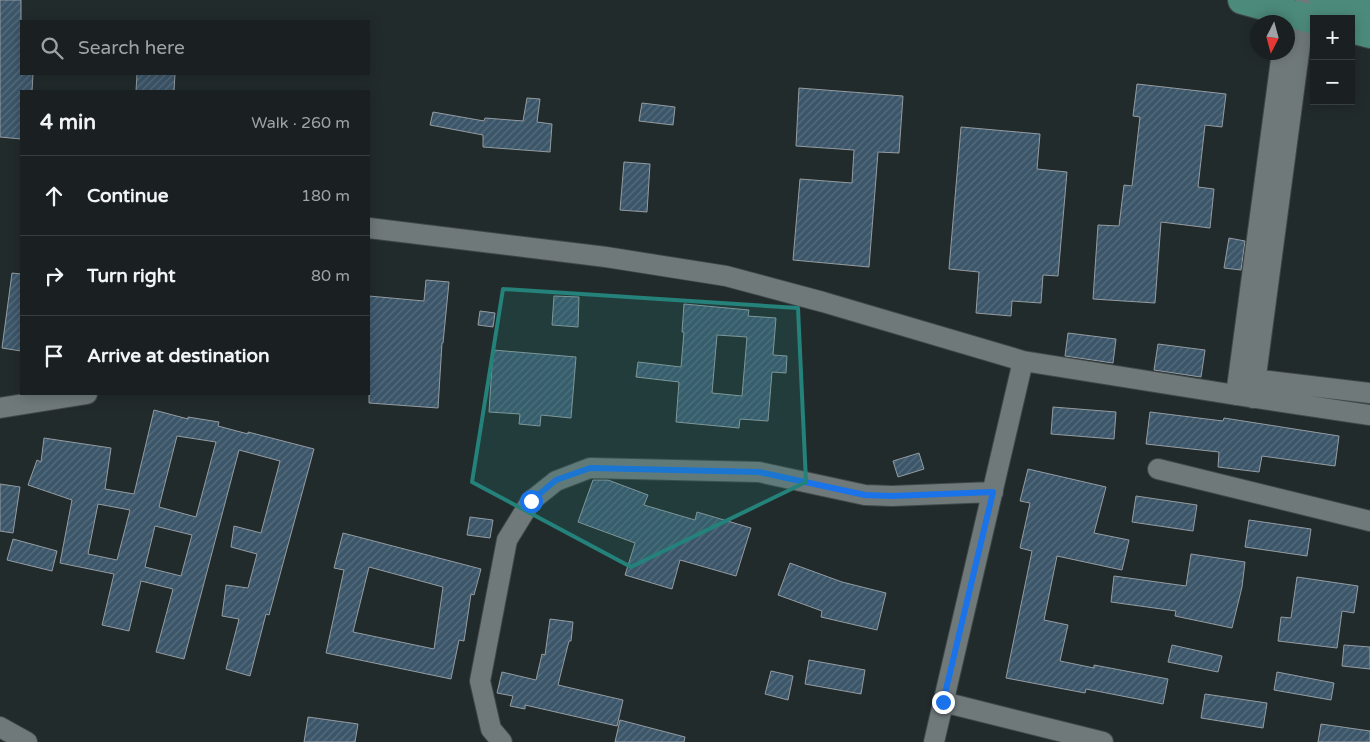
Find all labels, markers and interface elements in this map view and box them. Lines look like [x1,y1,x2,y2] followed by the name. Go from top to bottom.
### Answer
[1250,15,1295,60] north arrow
[1310,15,1355,105] map controls
[1310,15,1355,60] button: +
[20,20,370,75] search box
[38,34,66,62] icon: search
[78,37,185,59] text: Search here
[1310,60,1355,105] button: −
[40,110,96,135] text: 4 min
[251,113,350,133] text: Walk · 260 m
[40,182,68,210] icon: ahead
[87,185,169,207] text: Continue
[301,186,350,206] text: 180 m
[40,262,68,290] icon: right
[87,265,175,287] text: Turn right
[311,266,350,286] text: 80 m
[40,342,68,370] icon: arrive
[87,345,270,367] text: Arrive at destination
[520,490,543,513] route start
[932,691,955,714] route end

